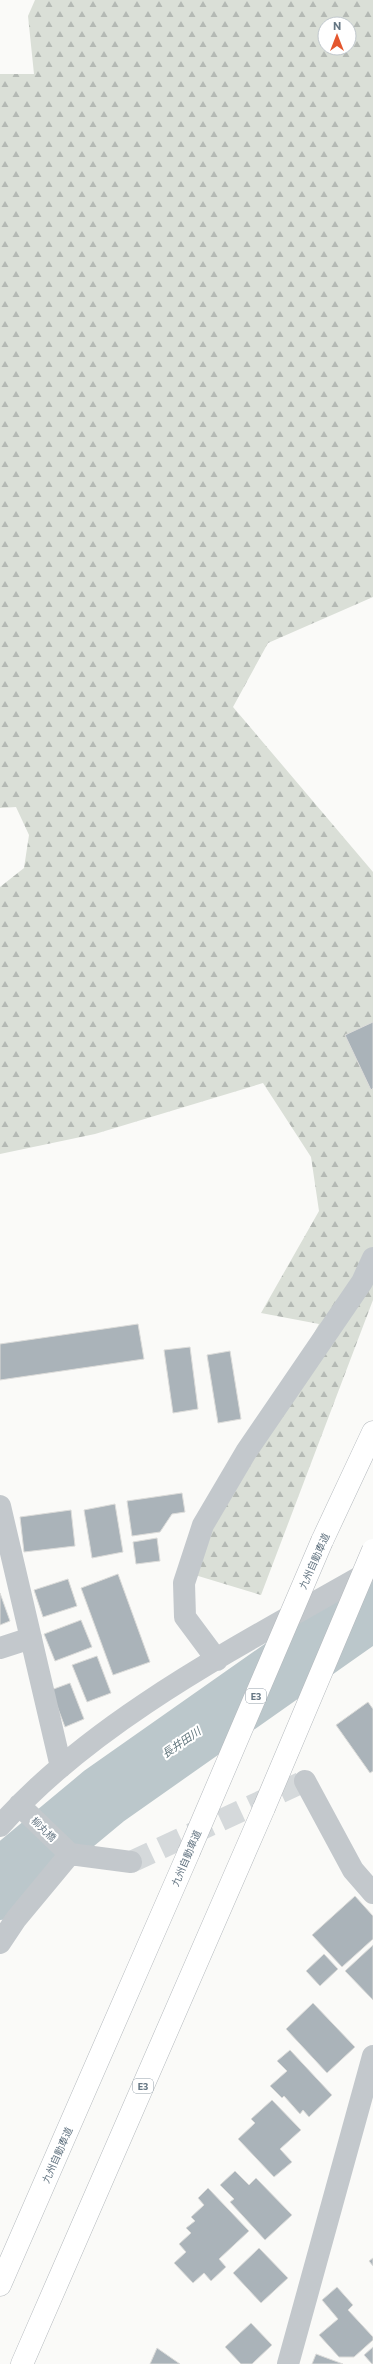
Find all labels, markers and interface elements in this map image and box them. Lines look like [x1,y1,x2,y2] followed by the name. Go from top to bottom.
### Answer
[317,16,357,56] north arrow
[333,19,341,32] text: N
[296,1531,332,1591] street label: 九州自動車道
[246,1689,266,1703] road number: E3
[159,1723,204,1760] water label: 長井田川
[29,1814,59,1844] street label: 柳丸橋
[169,1828,203,1888] street label: 九州自動車道
[133,2079,153,2093] road number: E3
[39,2125,75,2185] street label: 九州自動車道

